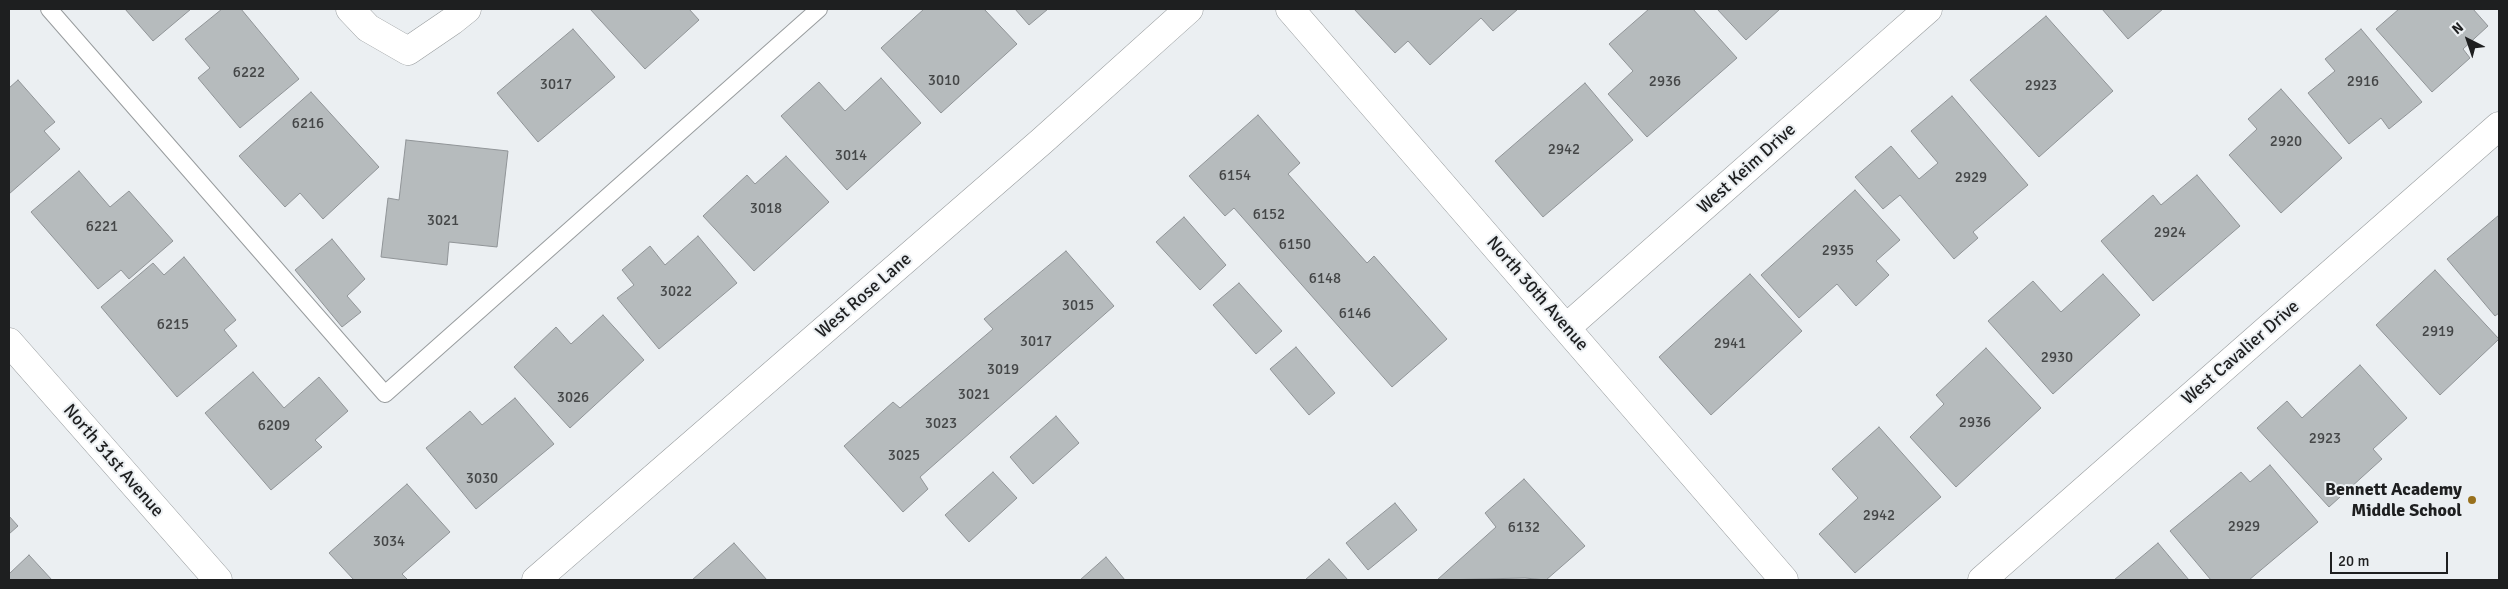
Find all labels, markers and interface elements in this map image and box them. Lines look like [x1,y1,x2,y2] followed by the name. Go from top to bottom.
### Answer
[2443,15,2493,65] north arrow
[2449,19,2467,38] text: N
[233,64,265,82] house number: 6222
[928,72,960,90] house number: 3010
[1649,73,1681,91] house number: 2936
[2347,73,2379,91] house number: 2916
[540,76,572,94] house number: 3017
[2025,77,2057,95] house number: 2923
[292,115,324,133] house number: 6216
[1693,119,1801,219] street label: West Keim Drive
[2270,133,2302,151] house number: 2920
[1548,141,1580,159] house number: 2942
[835,147,867,165] house number: 3014
[1219,167,1251,185] house number: 6154
[1955,169,1987,187] house number: 2929
[750,200,782,218] house number: 3018
[1253,206,1285,224] house number: 6152
[427,212,459,230] house number: 3021
[86,218,118,236] house number: 6221
[2154,224,2186,242] house number: 2924
[1481,232,1593,356] street label: North 30th Avenue
[1279,236,1311,254] house number: 6150
[1822,242,1854,260] house number: 2935
[812,249,916,343] street label: West Rose Lane
[1309,270,1341,288] house number: 6148
[660,283,692,301] house number: 3022
[2178,296,2304,410] street label: West Cavalier Drive
[1062,297,1094,315] house number: 3015
[1339,305,1371,323] house number: 6146
[157,316,189,334] house number: 6215
[2422,323,2454,341] house number: 2919
[1020,333,1052,351] house number: 3017
[1714,335,1746,353] house number: 2941
[2041,349,2073,367] house number: 2930
[987,361,1019,379] house number: 3019
[958,386,990,404] house number: 3021
[557,389,589,407] house number: 3026
[58,400,168,522] street label: North 31st Avenue
[1959,414,1991,432] house number: 2936
[925,415,957,433] house number: 3023
[258,417,290,435] house number: 6209
[2309,430,2341,448] house number: 2923
[888,447,920,465] house number: 3025
[466,470,498,488] house number: 3030
[2325,479,2462,522] place label: Bennett Academy Middle School
[2466,494,2478,506] marker: Bennett Academy Middle School
[1863,507,1895,525] house number: 2942
[2228,518,2260,536] house number: 2929
[1508,519,1540,537] house number: 6132
[373,533,405,551] house number: 3034
[2333,542,2450,574] scale bar
[2338,552,2369,570] text: 20 m

